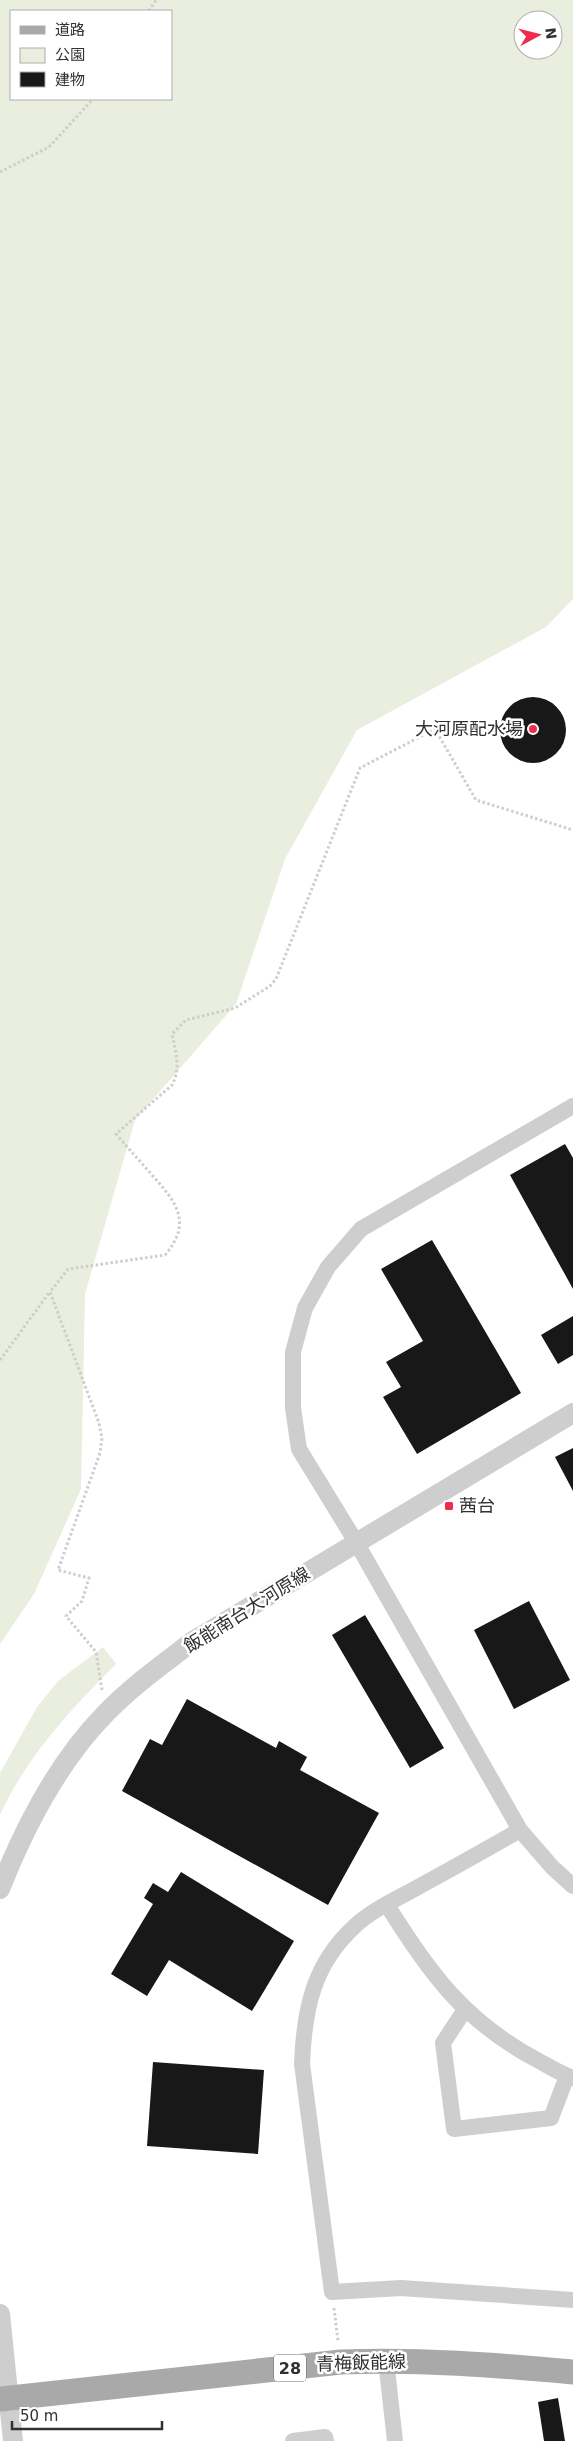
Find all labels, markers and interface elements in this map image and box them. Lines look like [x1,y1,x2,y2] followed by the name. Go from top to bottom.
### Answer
[10,10,172,100] legend
[513,10,563,60] north arrow
[55,21,85,39] text: 道路
[542,27,560,40] text: N
[55,46,85,64] text: 公園
[55,71,85,89] text: 建物
[415,718,523,739] place label: 大河原配水場
[527,723,539,735] marker: 大河原配水場
[459,1495,495,1516] place label: 茜台
[443,1500,455,1512] marker: 茜台
[180,1563,313,1657] street label: 飯能南台大河原線
[316,2350,406,2375] street label: 青梅飯能線
[274,2354,306,2382] road number: 28
[12,2398,162,2430] scale bar
[20,2407,58,2425] text: 50 m

